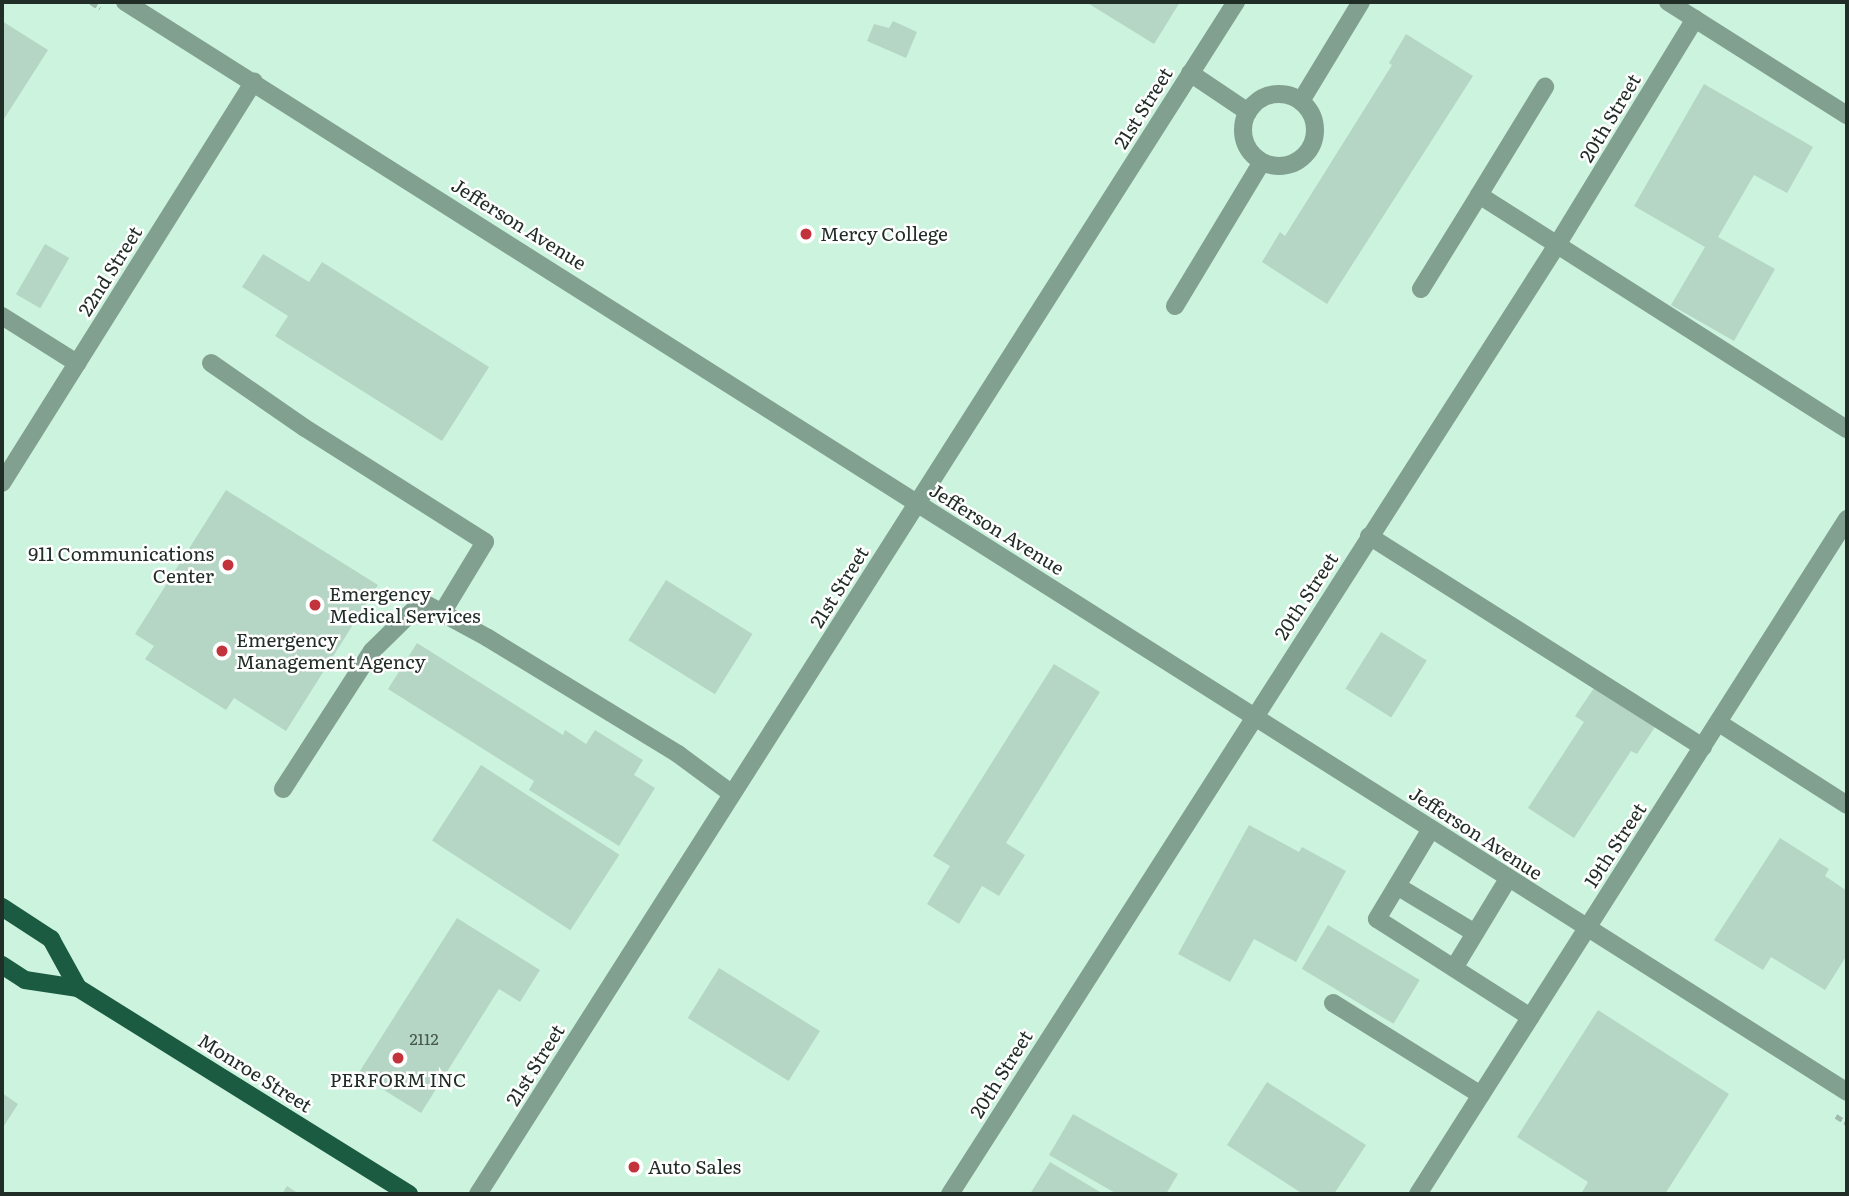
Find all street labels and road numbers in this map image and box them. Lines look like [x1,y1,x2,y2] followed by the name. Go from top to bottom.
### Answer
[1109,63,1177,153] street label: 21st Street
[1575,70,1645,166] street label: 20th Street
[447,173,591,275] street label: Jefferson Avenue
[73,222,147,320] street label: 22nd Street
[925,478,1069,580] street label: Jefferson Avenue
[805,542,873,632] street label: 21st Street
[1269,548,1343,644] street label: 20th Street
[1405,781,1547,885] street label: Jefferson Avenue
[1579,799,1651,891] street label: 19th Street
[501,1020,569,1110] street label: 21st Street
[965,1026,1037,1122] street label: 20th Street
[194,1029,316,1117] street label: Monroe Street

